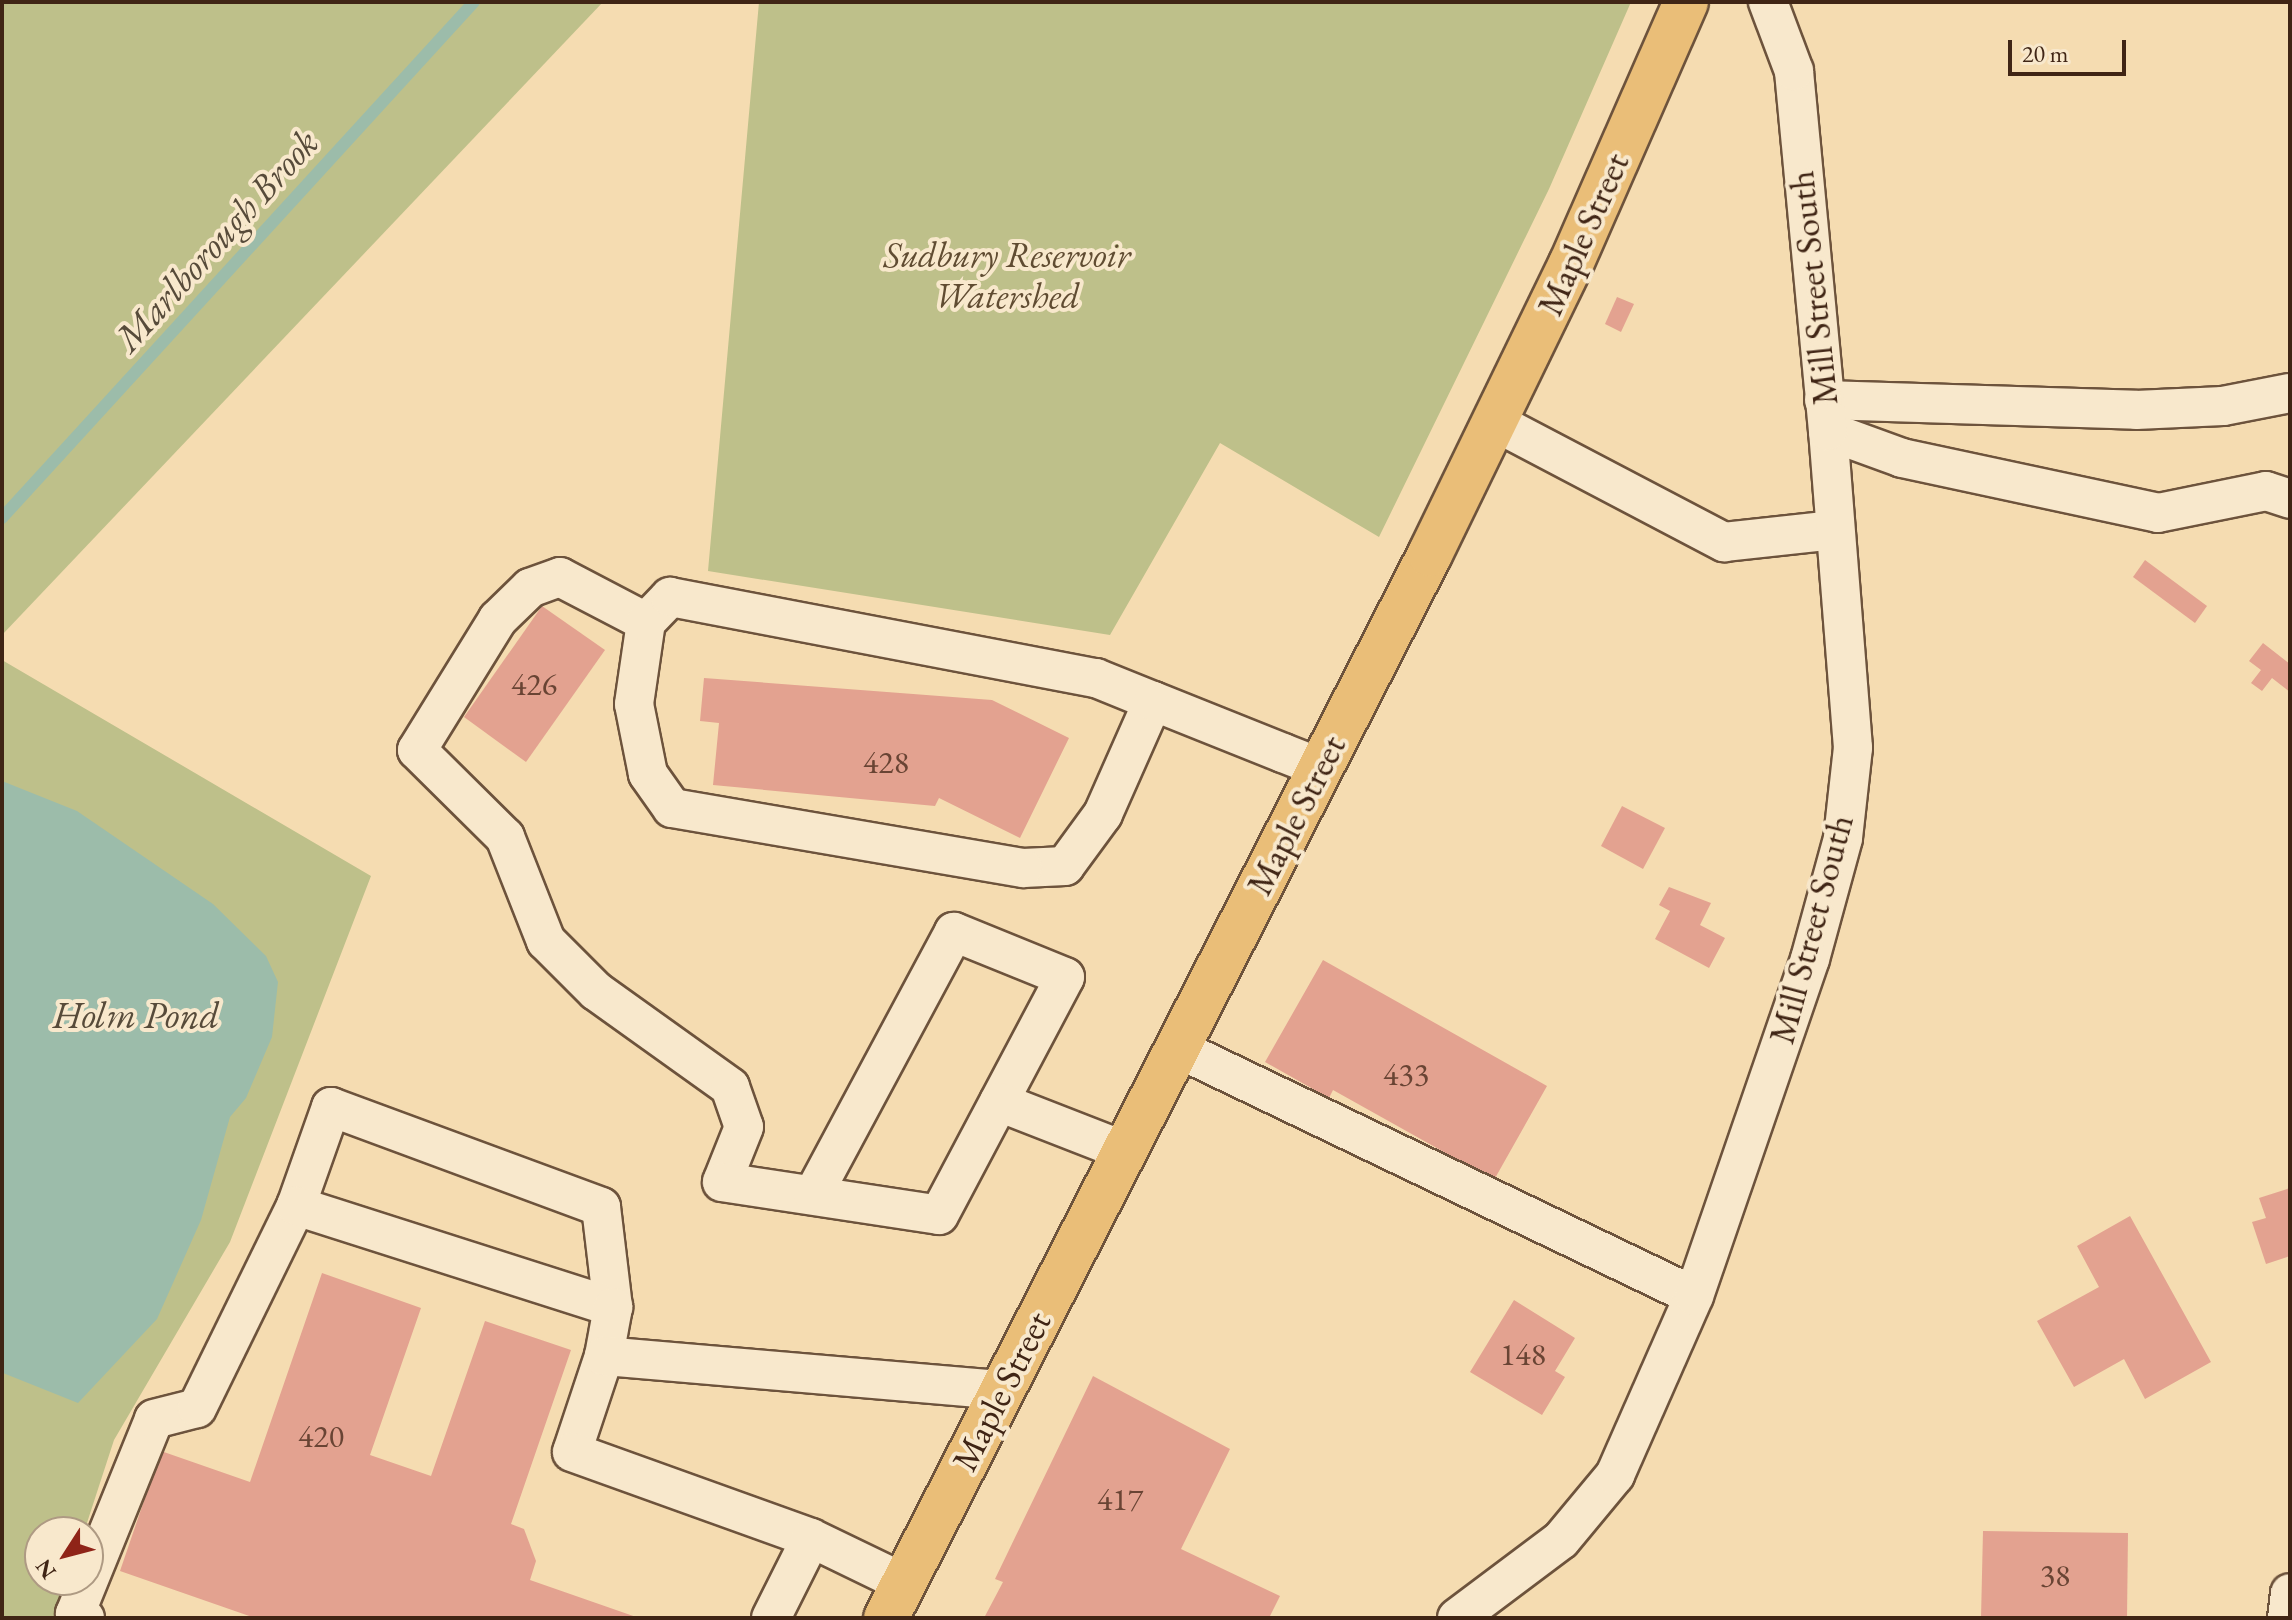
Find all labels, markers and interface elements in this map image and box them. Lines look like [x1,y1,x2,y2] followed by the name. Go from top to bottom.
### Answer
[2012,24,2130,74] scale bar
[2022,38,2069,69] text: 20 m
[105,120,327,360] water label: Marlborough Brook
[1528,146,1638,322] street label: Maple Street
[1779,169,1847,407] street label: Mill Street South
[884,232,1130,317] park label: Sudbury Reservoir Watershed
[511,665,557,703] house number: 426
[1237,728,1355,902] street label: Maple Street
[863,743,909,781] house number: 428
[1760,810,1862,1048] street label: Mill Street South
[53,992,219,1038] water label: Holm Pond
[1383,1055,1429,1093] house number: 433
[942,1304,1060,1478] street label: Maple Street
[1500,1335,1546,1373] house number: 148
[298,1417,344,1455] house number: 420
[1097,1480,1143,1518] house number: 417
[24,1516,104,1596] north arrow
[29,1553,63,1585] text: N
[2040,1556,2070,1594] house number: 38

